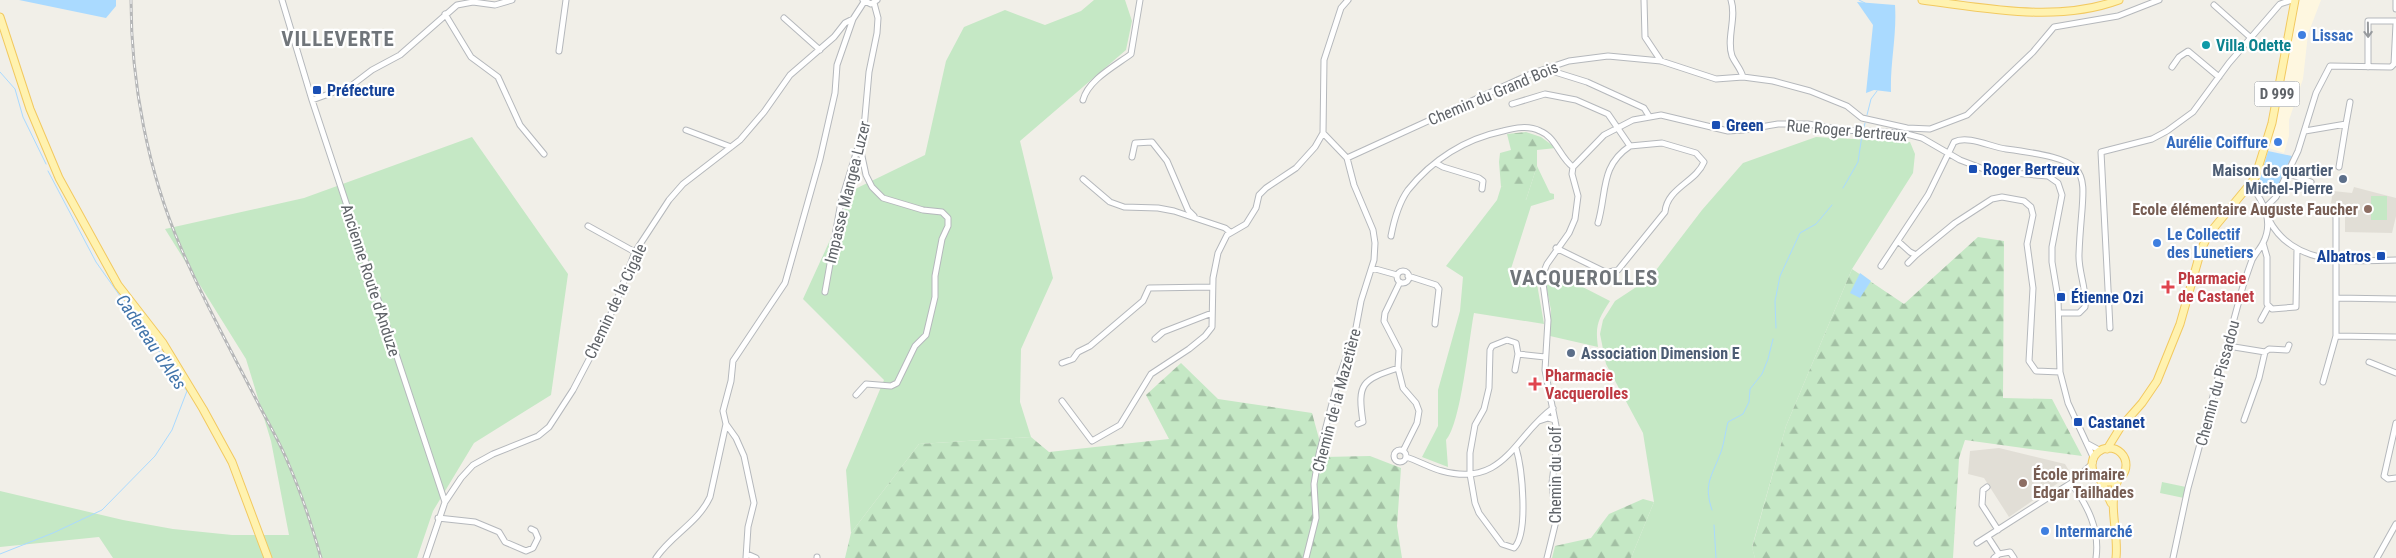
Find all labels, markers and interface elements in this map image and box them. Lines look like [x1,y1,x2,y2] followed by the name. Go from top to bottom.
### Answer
[2363,21,2373,37] one-way arrow
[2312,26,2353,45] place label: Lissac
[281,27,395,51] district label: VILLEVERTE
[2296,29,2308,41] marker: Lissac
[2216,36,2292,55] place label: Villa Odette
[2200,39,2212,51] marker: Villa Odette
[1425,57,1561,129] street label: Chemin du Grand Bois
[327,81,395,100] place label: Préfecture
[2254,82,2300,106] road number: D 999
[311,84,323,96] marker: Préfecture
[1726,116,1764,135] place label: Green
[1786,116,1908,145] street label: Rue Roger Bertreux
[821,119,874,265] street label: Impasse Mangea Luzer
[1710,119,1722,131] marker: Green
[2166,133,2268,152] place label: Aurélie Coiffure
[2272,136,2284,148] marker: Aurélie Coiffure
[1983,160,2080,179] place label: Roger Bertreux
[2212,161,2333,198] place label: Maison de quartier Michel-Pierre
[1967,163,1979,175] marker: Roger Bertreux
[2337,173,2349,185] marker: Maison de quartier Michel-Pierre
[2132,200,2358,219] place label: Ecole élémentaire Auguste Faucher
[337,202,404,359] street label: Ancienne Route d'Anduze
[2362,203,2374,215] marker: Ecole élémentaire Auguste Faucher
[2167,225,2254,262] place label: Le Collectif des Lunetiers
[2151,237,2163,249] marker: Le Collectif des Lunetiers
[580,241,650,362] street label: Chemin de la Cigale
[2317,247,2371,266] place label: Albatros
[2375,250,2387,262] marker: Albatros
[1510,266,1658,290] district label: VACQUEROLLES
[2178,269,2254,306] place label: Pharmacie de Castanet
[2162,281,2174,293] marker: Pharmacie de Castanet
[2071,288,2143,307] place label: Étienne Ozi
[112,290,191,393] water label: Cadereau d'Alès
[2055,291,2067,303] marker: Étienne Ozi
[2192,318,2243,448] street label: Chemin du Pissadou
[1308,326,1365,474] street label: Chemin de la Mazetière
[1581,344,1740,363] place label: Association Dimension E
[1565,347,1577,359] marker: Association Dimension E
[1545,366,1628,403] place label: Pharmacie Vacquerolles
[1529,378,1541,390] marker: Pharmacie Vacquerolles
[2088,413,2145,432] place label: Castanet
[2072,416,2084,428] marker: Castanet
[1546,427,1565,524] street label: Chemin du Golf
[2033,465,2134,502] place label: École primaire Edgar Tailhades
[2017,477,2029,489] marker: École primaire Edgar Tailhades
[2055,522,2133,541] place label: Intermarché
[2039,525,2051,537] marker: Intermarché

